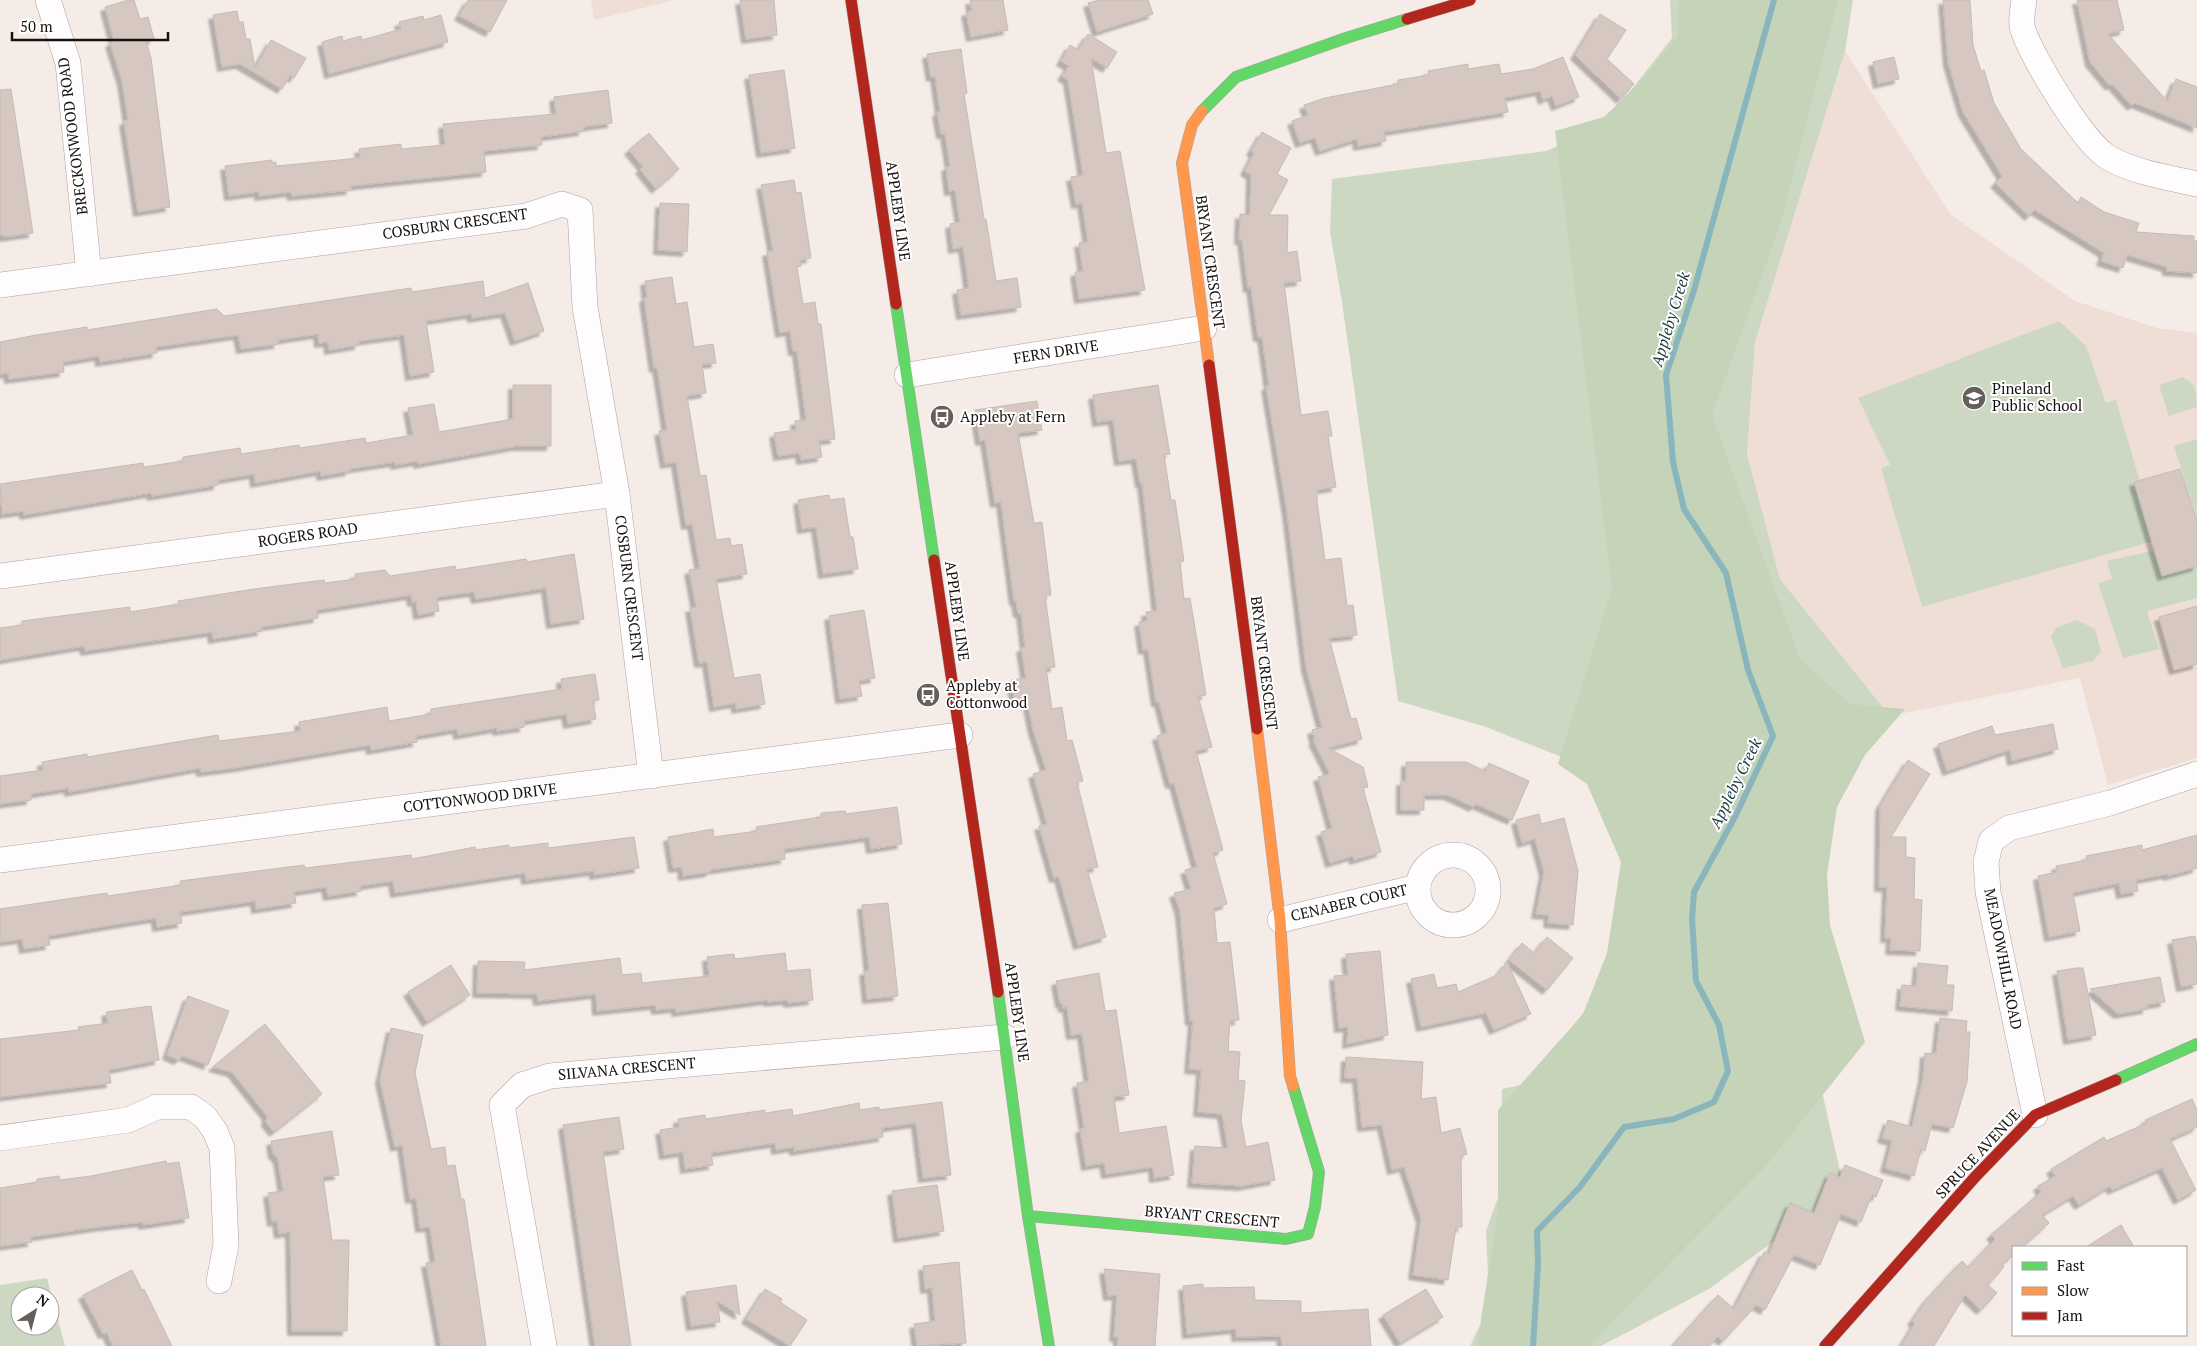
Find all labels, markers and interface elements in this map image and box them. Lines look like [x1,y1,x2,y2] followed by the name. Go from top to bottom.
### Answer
[12,10,169,42] scale bar
[20,16,53,36] text: 50 m
[52,56,92,216] street label: BRECKONWOOD ROAD
[882,160,916,262] street label: APPLEBY LINE
[1192,194,1230,330] street label: BRYANT CRESCENT
[381,203,529,243] street label: COSBURN CRESCENT
[1645,269,1695,370] water label: Appleby Creek
[1012,334,1100,368] street label: FERN DRIVE
[1992,378,2082,415] place label: Pineland Public School
[1961,385,1987,411] school or university icon: Pineland Public School
[929,404,955,430] bus stop icon: Appleby at Fern
[960,406,1066,426] place label: Appleby at Fern
[611,514,649,662] street label: COSBURN CRESCENT
[257,517,359,551] street label: ROGERS ROAD
[941,560,975,662] street label: APPLEBY LINE
[1247,595,1283,731] street label: BRYANT CRESCENT
[946,675,1027,712] place label: Appleby at Cottonwood
[915,682,941,708] bus stop icon: Appleby at Cottonwood
[1703,734,1766,833] water label: Appleby Creek
[402,778,558,816] street label: COTTONWOOD DRIVE
[1288,879,1409,925] street label: CENABER COURT
[1980,886,2028,1031] street label: MEADOWHILL ROAD
[1001,961,1035,1063] street label: APPLEBY LINE
[557,1052,697,1084] street label: SILVANA CRESCENT
[1930,1104,2024,1203] street label: SPRUCE AVENUE
[1144,1200,1280,1232] street label: BRYANT CRESCENT
[2012,1246,2187,1336] legend
[2057,1255,2085,1275] text: Fast
[2057,1280,2090,1300] text: Slow
[10,1286,60,1336] north arrow
[33,1289,53,1311] text: N
[2057,1305,2083,1325] text: Jam

